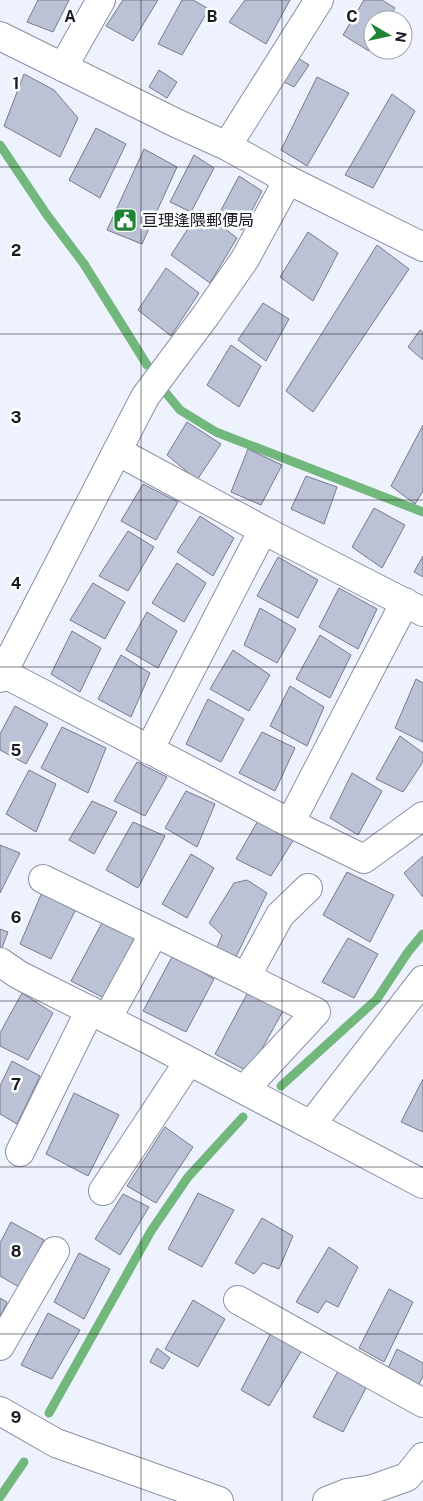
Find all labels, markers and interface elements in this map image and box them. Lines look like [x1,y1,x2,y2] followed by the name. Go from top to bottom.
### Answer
[64,7,76,26] text: A
[207,7,218,26] text: B
[346,7,358,26] text: C
[363,10,413,60] north arrow
[392,30,410,44] text: N
[13,74,19,93] text: 1
[112,207,138,233] public building icon: 亘理逢隈郵便局
[142,211,254,230] place label: 亘理逢隈郵便局
[11,241,21,260] text: 2
[11,408,21,427] text: 3
[11,574,22,593] text: 4
[11,741,22,760] text: 5
[11,908,21,927] text: 6
[11,1075,21,1094] text: 7
[11,1242,22,1261] text: 8
[11,1408,21,1427] text: 9

